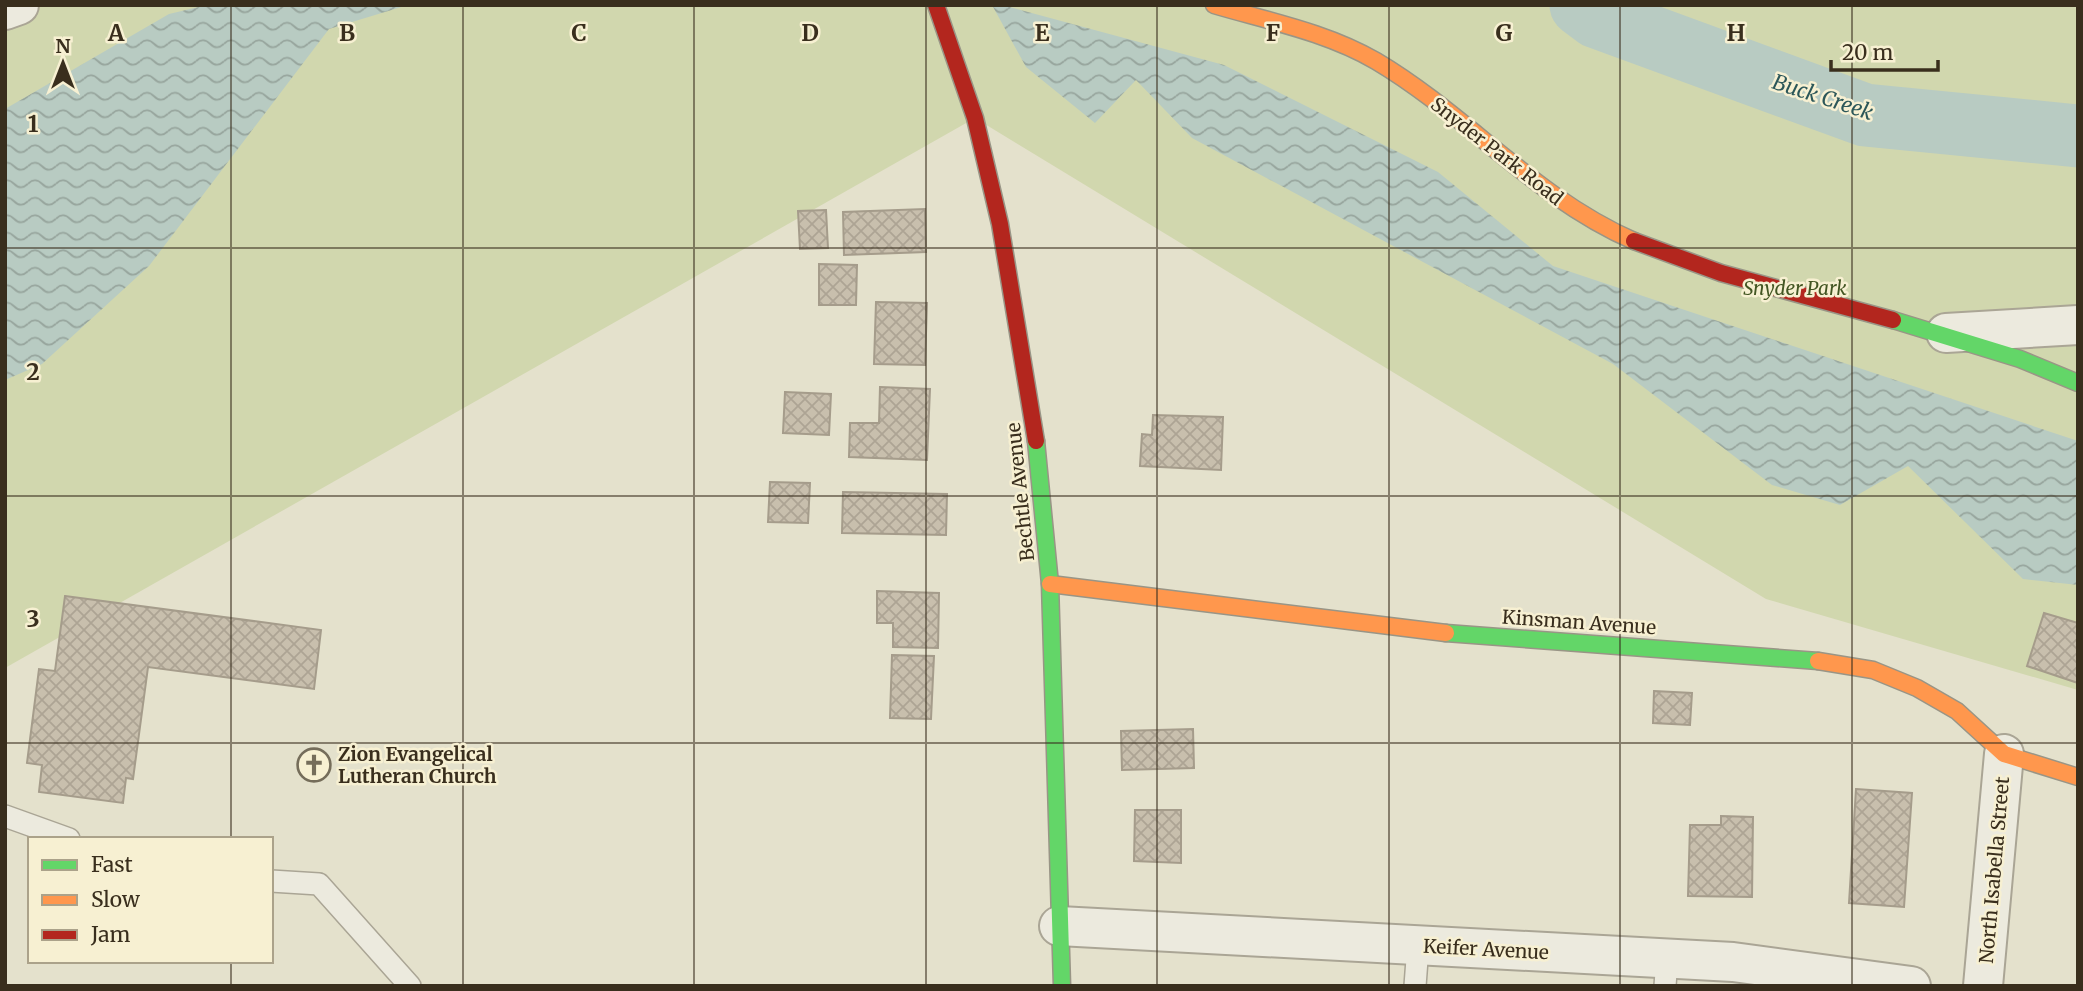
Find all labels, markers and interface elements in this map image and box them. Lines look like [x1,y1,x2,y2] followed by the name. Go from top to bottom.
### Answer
[107,18,125,47] text: A
[339,18,355,47] text: B
[571,18,587,47] text: C
[801,18,819,47] text: D
[1034,18,1050,47] text: E
[1266,18,1280,47] text: F
[1496,18,1513,47] text: G
[1727,18,1746,47] text: H
[28,28,98,98] north arrow
[1831,28,1938,72] scale bar
[55,34,71,58] text: N
[1842,39,1894,66] text: 20 m
[1769,68,1877,126] water label: Buck Creek
[1426,92,1568,210] street label: Snyder Park Road
[28,109,39,138] text: 1
[1743,276,1847,300] park label: Snyder Park
[26,357,40,386] text: 2
[1001,421,1039,563] street label: Bechtle Avenue
[26,604,40,633] text: 3
[1501,605,1657,639] street label: Kinsman Avenue
[338,742,497,788] place label: Zion Evangelical Lutheran Church
[295,746,333,784] church icon: Zion Evangelical Lutheran Church
[1974,775,2014,964] street label: North Isabella Street
[28,837,273,963] legend
[91,851,133,878] text: Fast
[91,886,140,913] text: Slow
[90,921,130,948] text: Jam
[1423,934,1550,964] street label: Keifer Avenue

